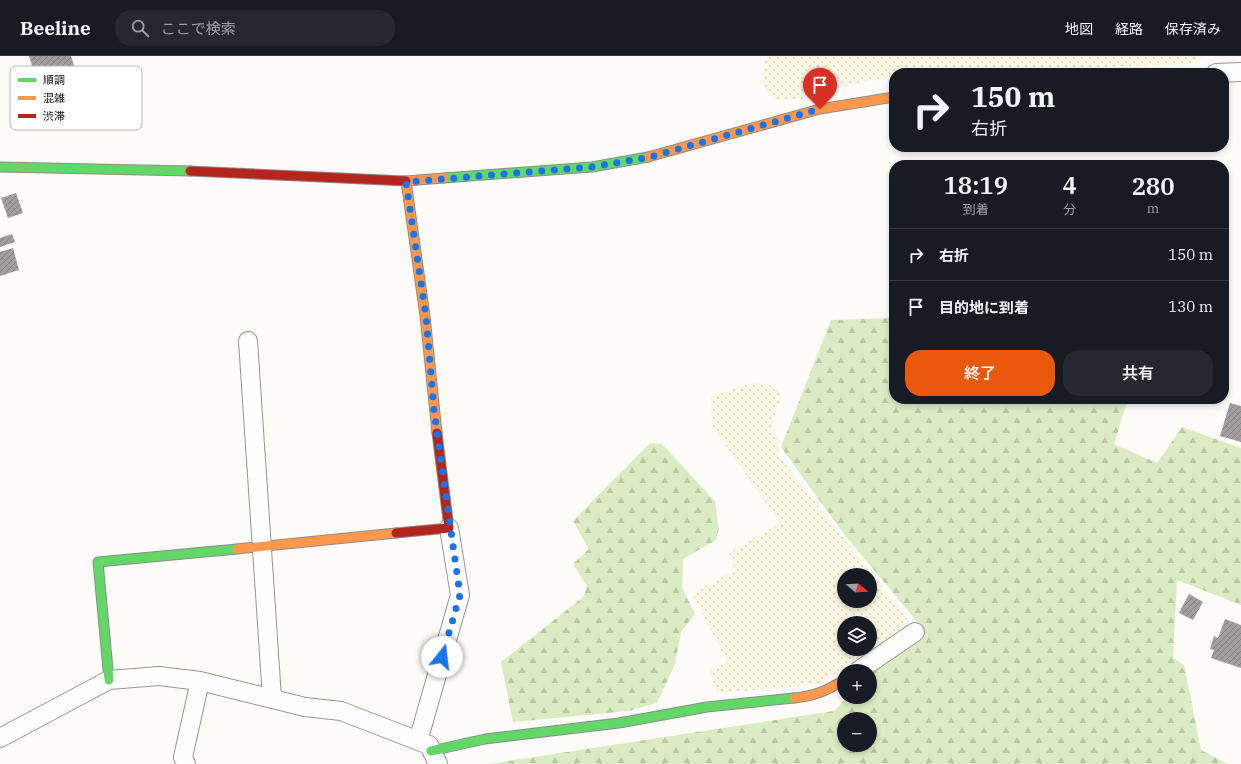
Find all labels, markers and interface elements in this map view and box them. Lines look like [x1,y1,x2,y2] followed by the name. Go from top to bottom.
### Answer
[115,10,395,46] search box
[20,16,91,40] text: Beeline
[129,17,151,39] icon: search
[161,19,236,38] text: ここで検索
[1065,20,1093,38] text: 地図
[1115,20,1143,38] text: 経路
[1165,20,1221,38] text: 保存済み
[10,66,142,130] legend
[803,68,837,109] pin
[43,73,65,87] text: 順調
[809,74,831,96] icon: arrive
[971,78,1055,115] text: 150 m
[905,84,957,136] icon: right
[43,91,65,105] text: 混雑
[43,109,65,123] text: 渋滞
[971,117,1007,140] text: 右折
[943,169,1008,201] text: 18:19
[1063,169,1077,201] text: 4
[1131,170,1175,202] text: 280
[1147,200,1159,217] text: m
[963,201,989,218] text: 到着
[1063,201,1076,218] text: 分
[905,244,927,266] icon: right
[1168,245,1213,264] text: 150 m
[939,246,969,265] text: 右折
[905,296,927,318] icon: arrive
[1168,297,1213,316] text: 130 m
[939,298,1029,317] text: 目的地に到着
[905,350,1055,396] button: 終了
[1063,350,1213,396] button: 共有
[837,568,877,608] north arrow
[837,568,877,752] map controls
[837,616,877,656] button: layers
[421,636,463,678] position arrow
[837,664,877,704] button: +
[837,712,877,752] button: −

